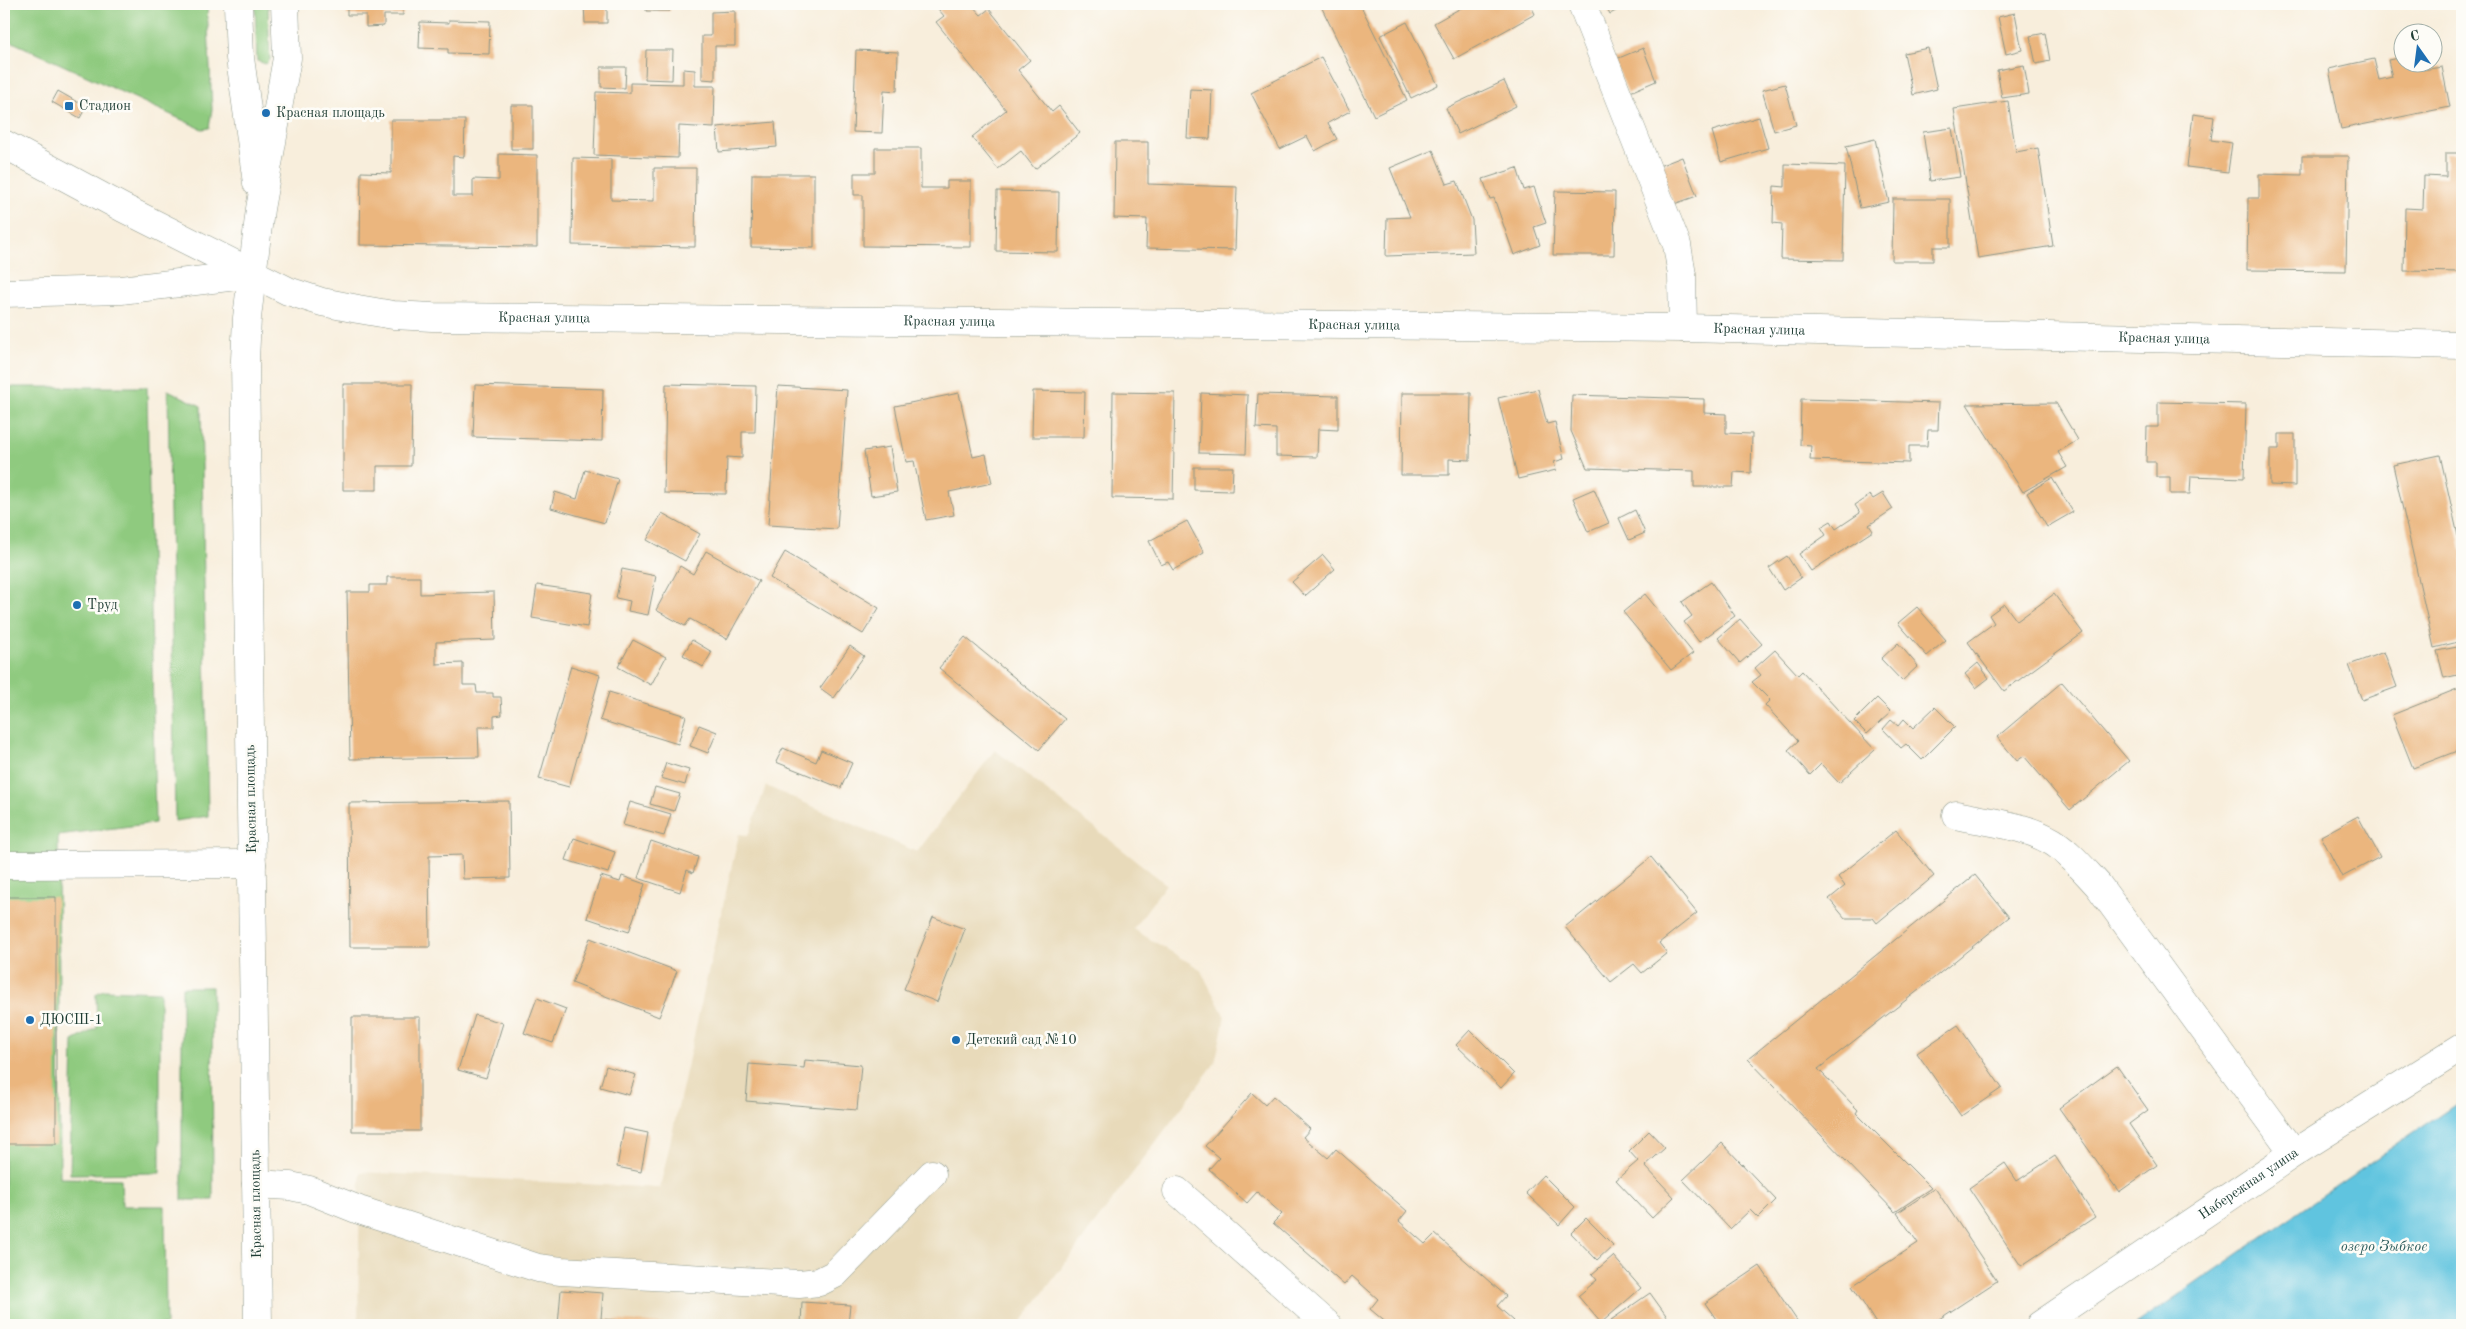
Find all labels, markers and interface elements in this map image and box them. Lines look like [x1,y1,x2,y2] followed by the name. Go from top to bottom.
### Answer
[2394,22,2444,72] north arrow
[2409,28,2421,44] text: С
[79,99,131,113] place label: Стадион
[63,100,75,112] marker: Стадион
[276,106,385,120] place label: Красная площадь
[260,107,272,119] marker: Красная площадь
[498,311,590,325] street label: Красная улица
[903,314,995,329] street label: Красная улица
[1308,318,1400,333] street label: Красная улица
[1713,322,1805,338] street label: Красная улица
[2118,330,2210,347] street label: Красная улица
[87,598,118,612] place label: Труд
[71,599,83,611] marker: Труд
[243,744,259,854] street label: Красная площадь
[40,1013,103,1027] place label: ДЮСШ-1
[24,1014,36,1026] marker: ДЮСШ-1
[966,1033,1077,1047] place label: Детский сад №10
[950,1034,962,1046] marker: Детский сад №10
[2196,1145,2301,1222] street label: Набережная улица
[248,1149,264,1259] street label: Красная площадь
[2341,1239,2427,1255] water label: озеро Зыбкое

